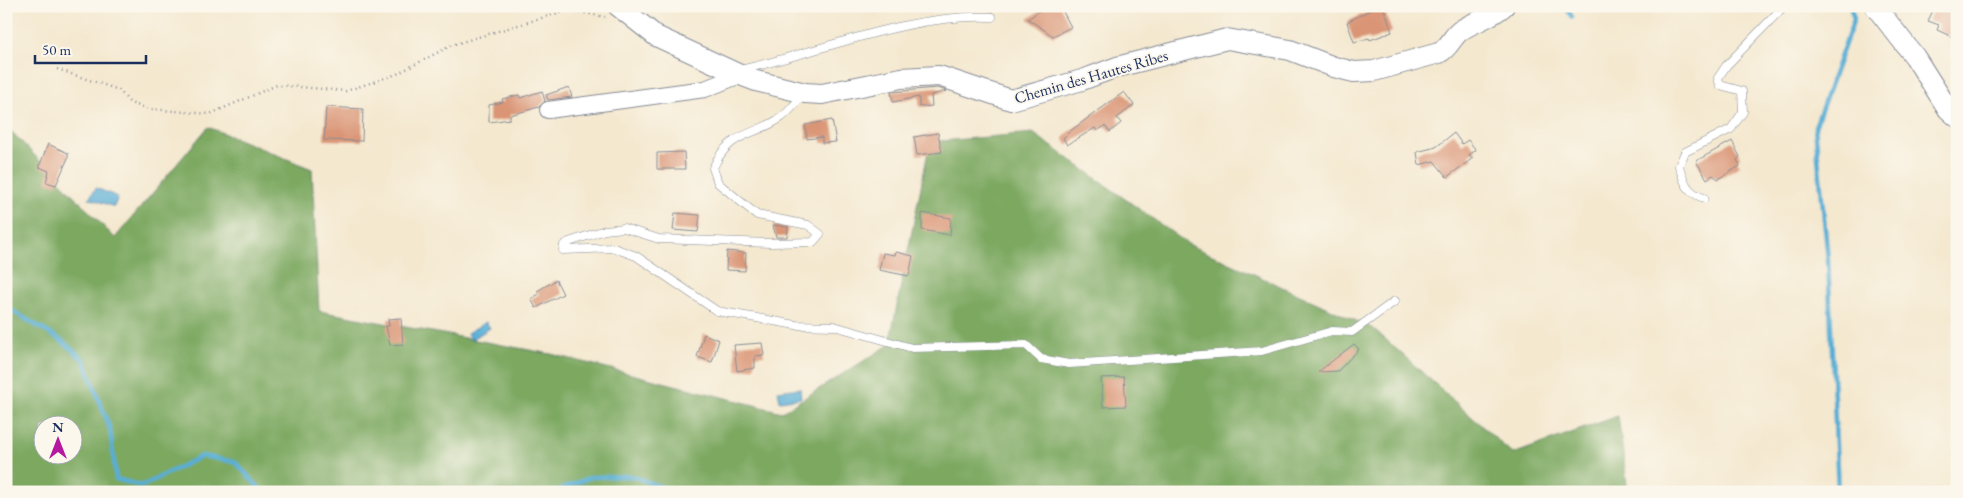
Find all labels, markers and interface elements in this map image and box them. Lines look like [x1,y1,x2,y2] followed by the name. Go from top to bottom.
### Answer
[35,32,146,64] scale bar
[42,40,71,59] text: 50 m
[1012,44,1170,108] street label: Chemin des Hautes Ribes
[32,416,82,466] north arrow
[52,418,64,436] text: N

